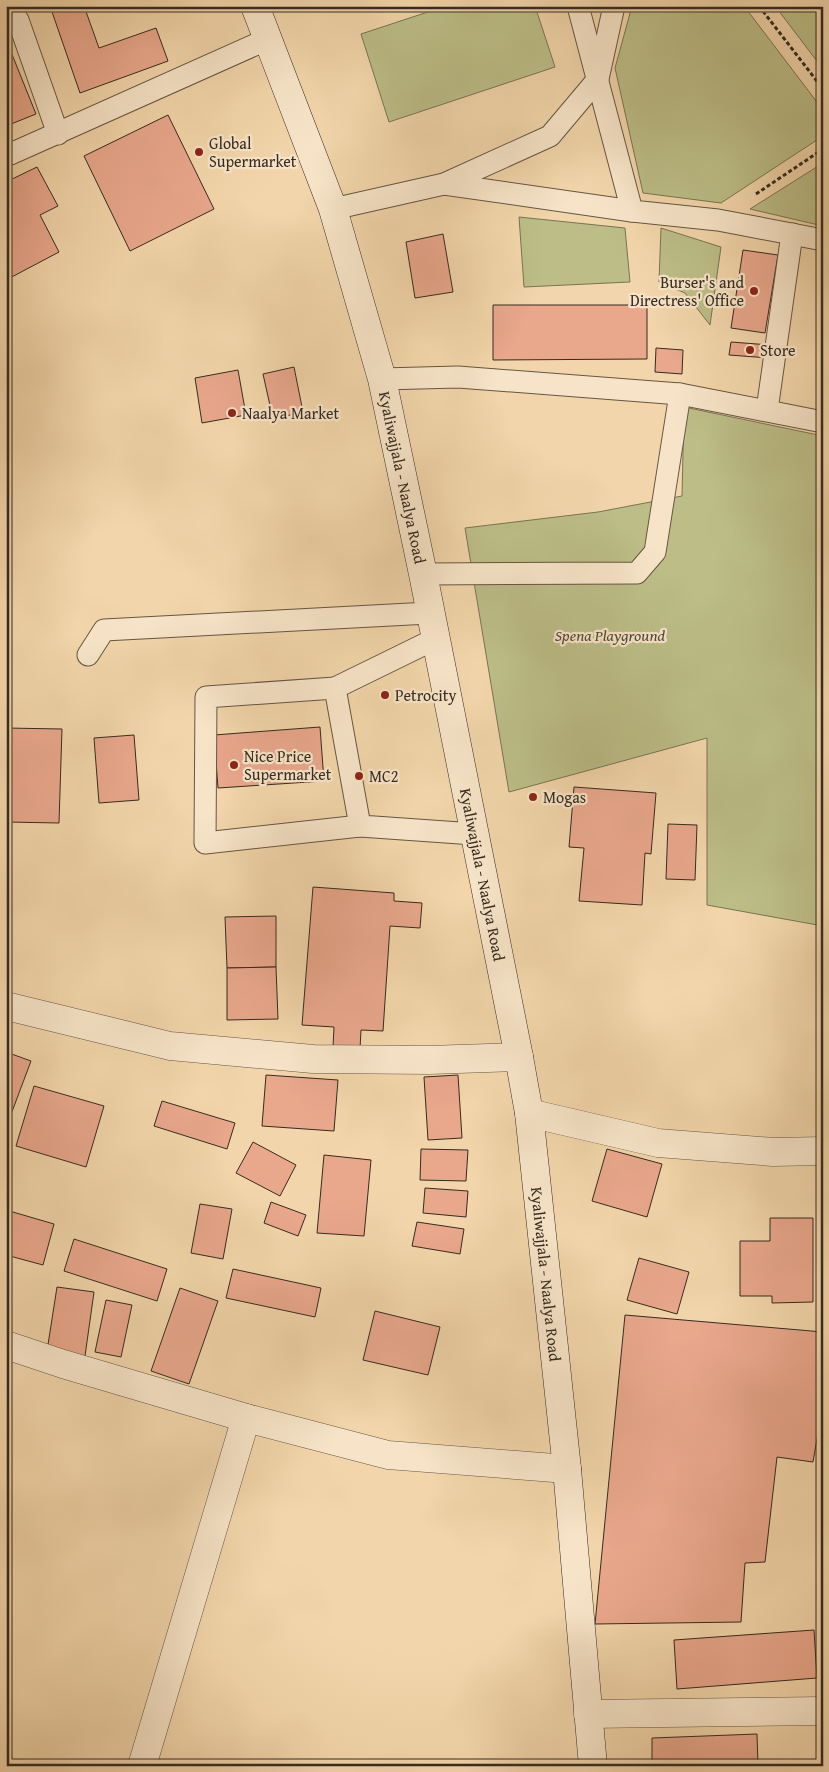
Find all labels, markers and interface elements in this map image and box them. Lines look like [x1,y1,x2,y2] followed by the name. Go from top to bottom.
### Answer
[209,131,297,173] place label: Global Supermarket
[193,146,205,158] marker: Global Supermarket
[630,270,744,312] place label: Burser's and Directress' Office
[748,285,760,297] marker: Burser's and Directress' Office
[760,338,795,362] place label: Store
[744,344,756,356] marker: Store
[373,389,433,566] street label: Kyaliwajjala - Naalya Road
[242,401,339,425] place label: Naalya Market
[226,407,238,419] marker: Naalya Market
[555,623,665,647] park label: Spena Playground
[395,683,457,707] place label: Petrocity
[379,689,391,701] marker: Petrocity
[244,744,332,786] place label: Nice Price Supermarket
[228,759,240,771] marker: Nice Price Supermarket
[369,764,399,788] place label: MC2
[353,770,365,782] marker: MC2
[543,785,586,809] place label: Mogas
[454,786,512,963] street label: Kyaliwajjala - Naalya Road
[527,791,539,803] marker: Mogas
[525,1185,567,1363] street label: Kyaliwajjala - Naalya Road

